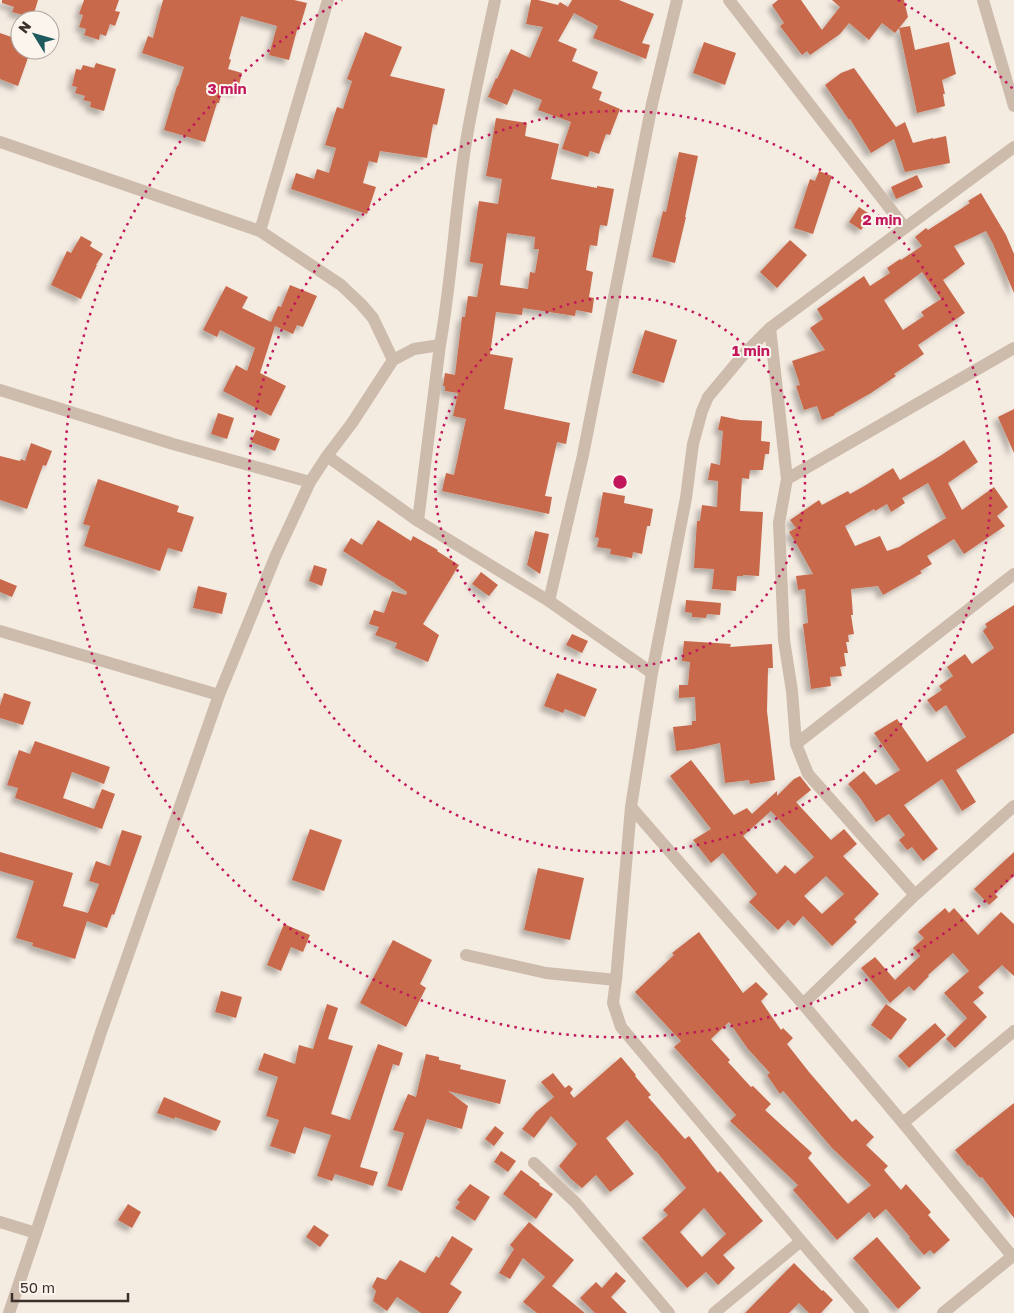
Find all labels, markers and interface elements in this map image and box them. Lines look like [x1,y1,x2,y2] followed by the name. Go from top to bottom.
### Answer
[10,10,60,60] north arrow
[14,18,34,36] text: N
[207,79,247,97] text: 3 min
[862,210,902,228] text: 2 min
[732,341,770,359] text: 1 min
[611,473,629,491] centre of rings
[12,1270,129,1302] scale bar
[20,1278,55,1296] text: 50 m

